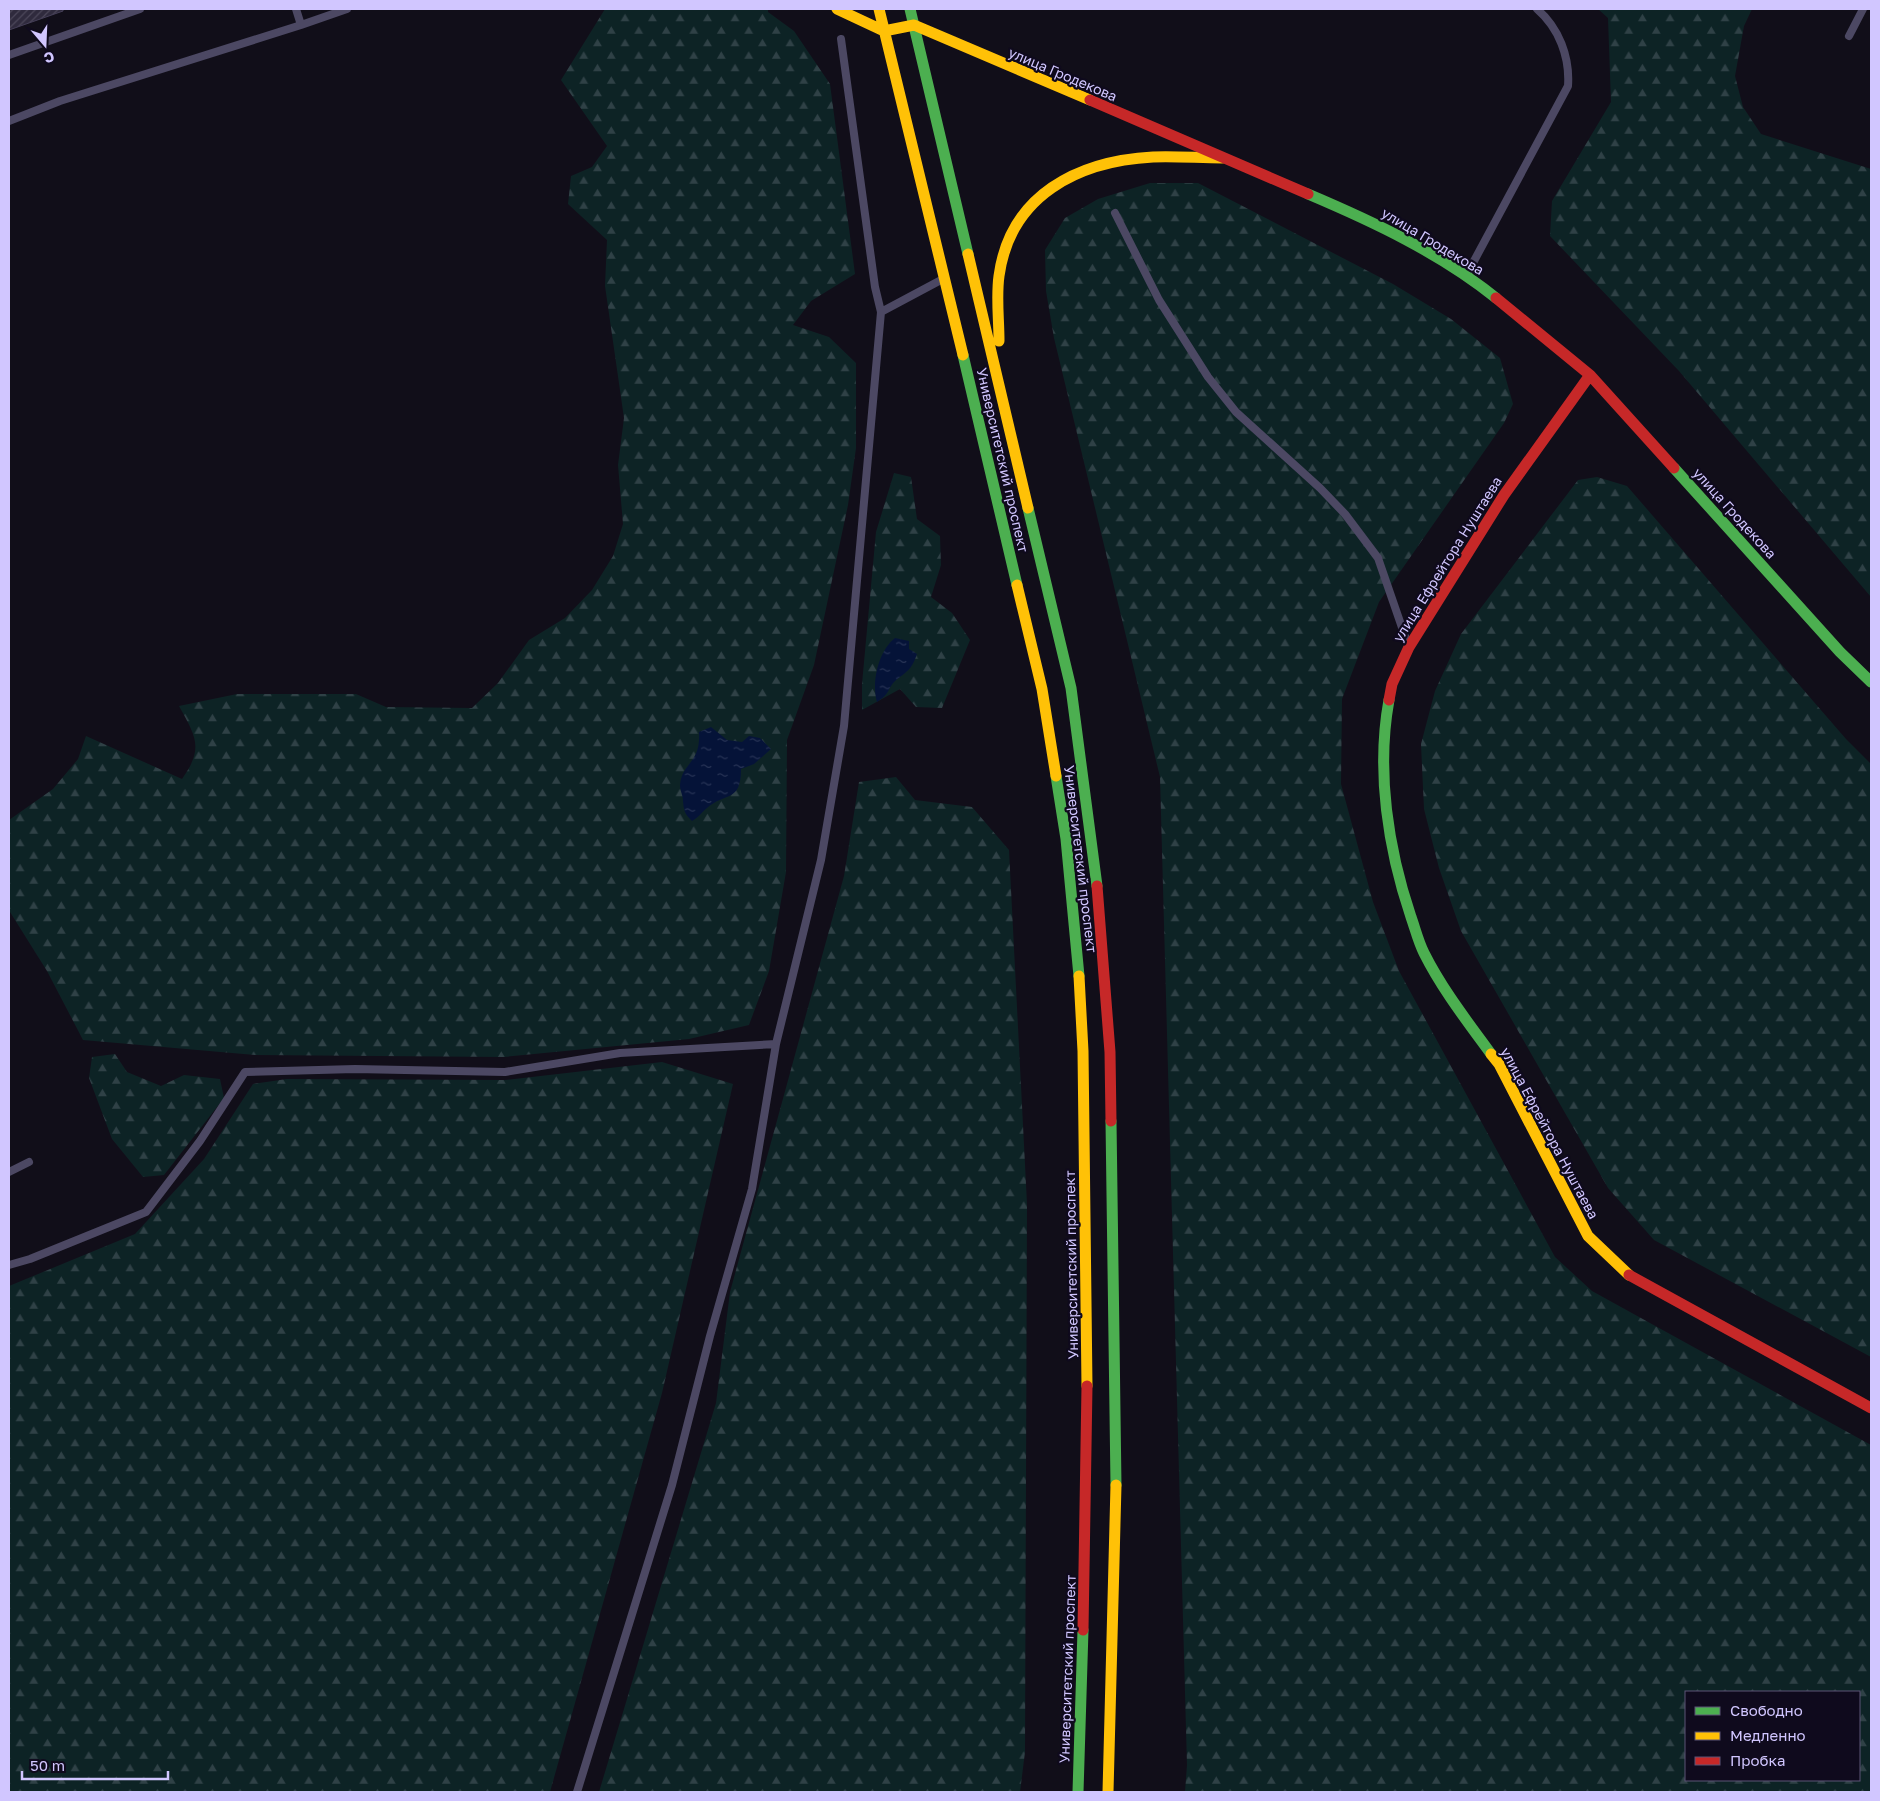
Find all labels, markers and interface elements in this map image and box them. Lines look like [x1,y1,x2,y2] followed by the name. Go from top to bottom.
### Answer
[20,20,70,70] north arrow
[1006,43,1120,105] street label: улица Гродекова
[42,48,57,67] text: С
[1379,204,1487,278] street label: улица Гродекова
[973,366,1033,554] street label: Университетский проспект
[1690,464,1780,562] street label: улица Гродекова
[1389,473,1505,645] street label: улица Ефрейтора Нуштаева
[1061,764,1101,954] street label: Университетский проспект
[1497,1044,1603,1222] street label: улица Ефрейтора Нуштаева
[1061,1170,1081,1360] street label: Университетский проспект
[1055,1574,1079,1764] street label: Университетский проспект
[1685,1691,1860,1781] legend
[1730,1701,1803,1719] text: Свободно
[1730,1726,1806,1744] text: Медленно
[22,1748,169,1780] scale bar
[1730,1751,1785,1769] text: Пробка
[30,1756,65,1774] text: 50 m

